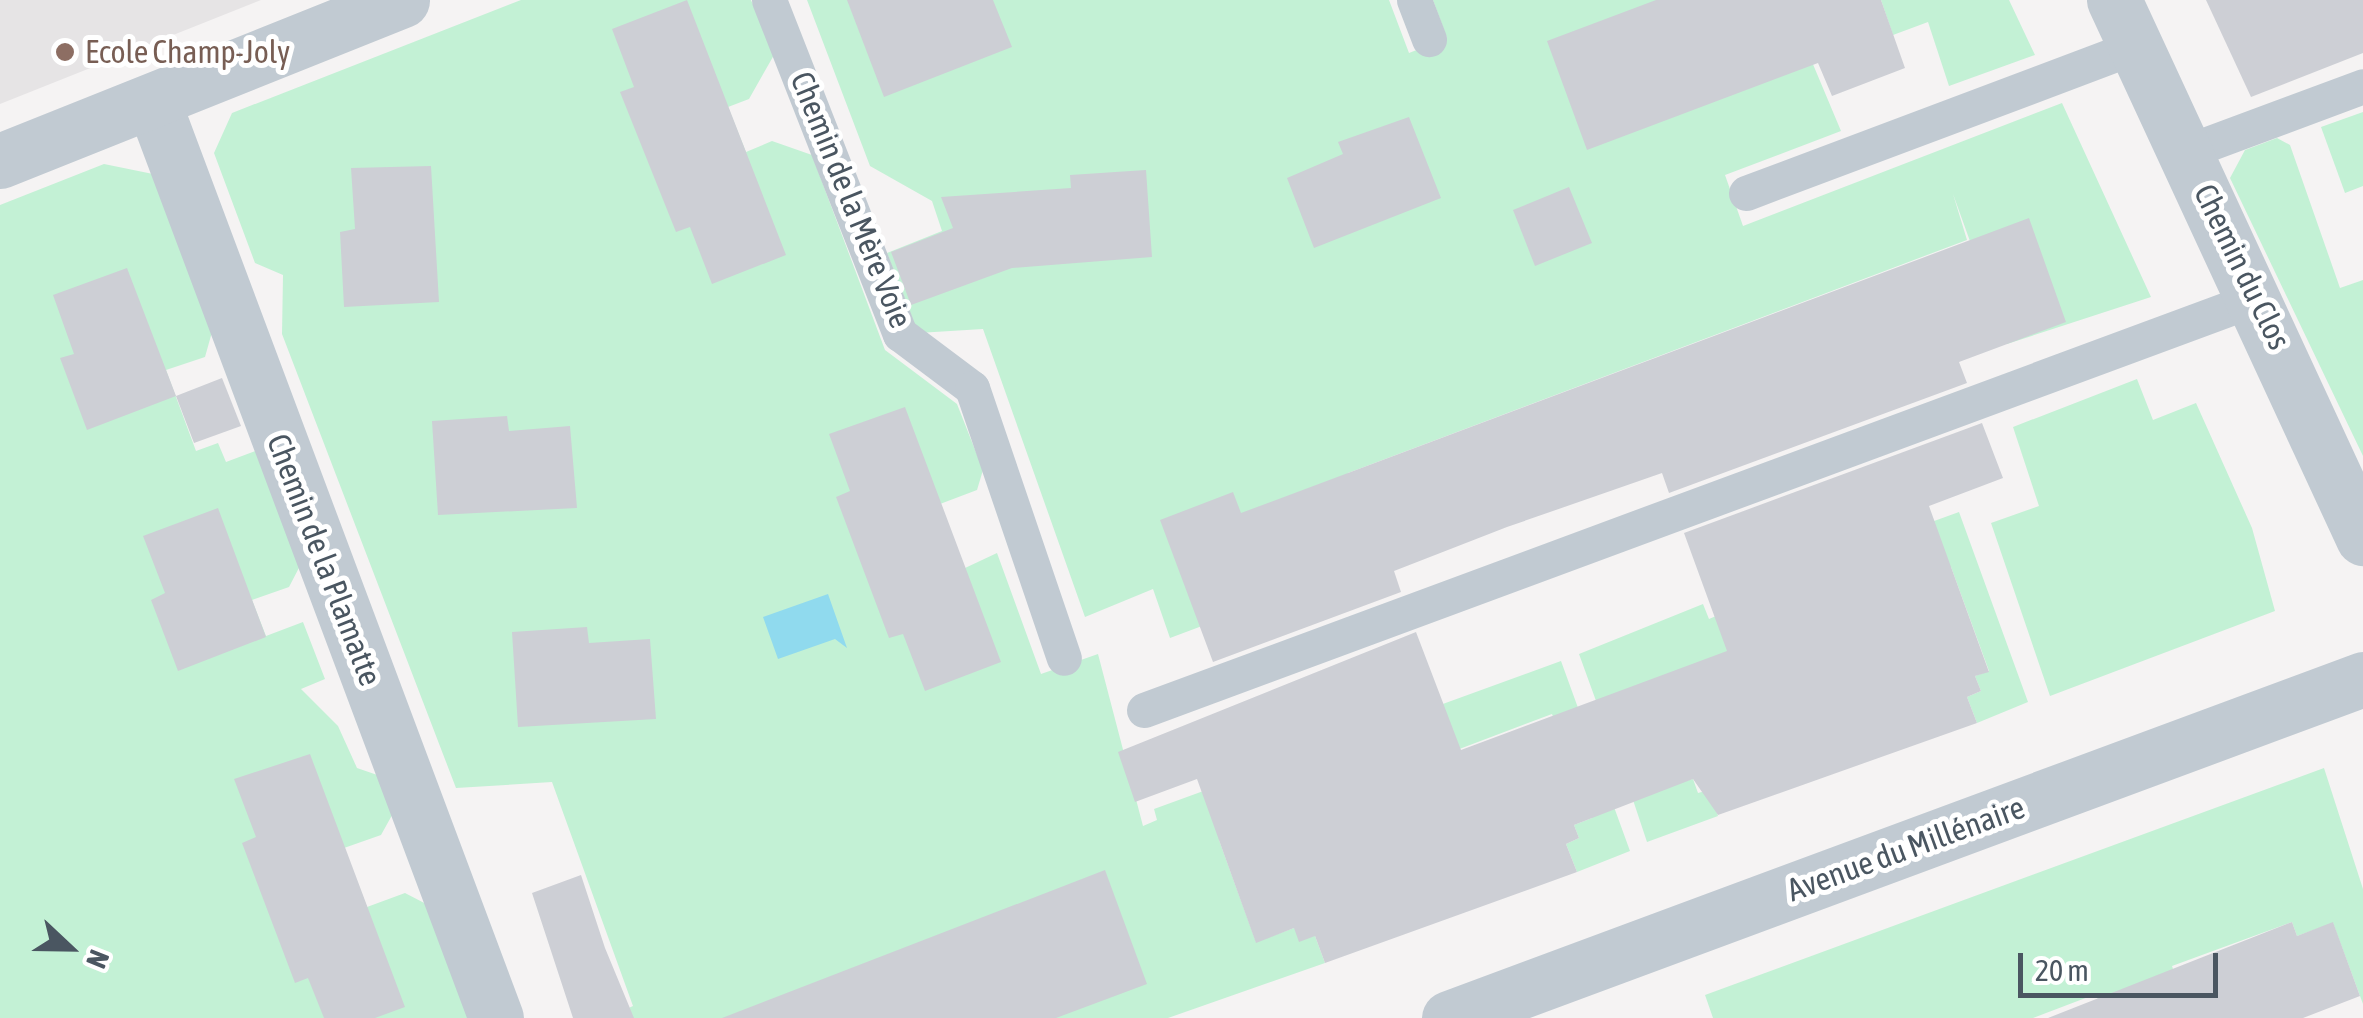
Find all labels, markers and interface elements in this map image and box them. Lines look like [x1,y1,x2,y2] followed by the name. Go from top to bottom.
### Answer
[85,33,290,71] place label: Ecole Champ-Joly
[54,41,76,63] marker: Ecole Champ-Joly
[782,66,920,334] street label: Chemin de la Mère Voie
[2186,178,2298,356] street label: Chemin du Clos
[258,429,390,691] street label: Chemin de la Plamatte
[1782,788,2030,910] street label: Avenue du Millénaire
[20,898,120,998] north arrow
[2023,933,2223,995] scale bar
[80,946,116,973] text: N
[2035,953,2089,987] text: 20 m

